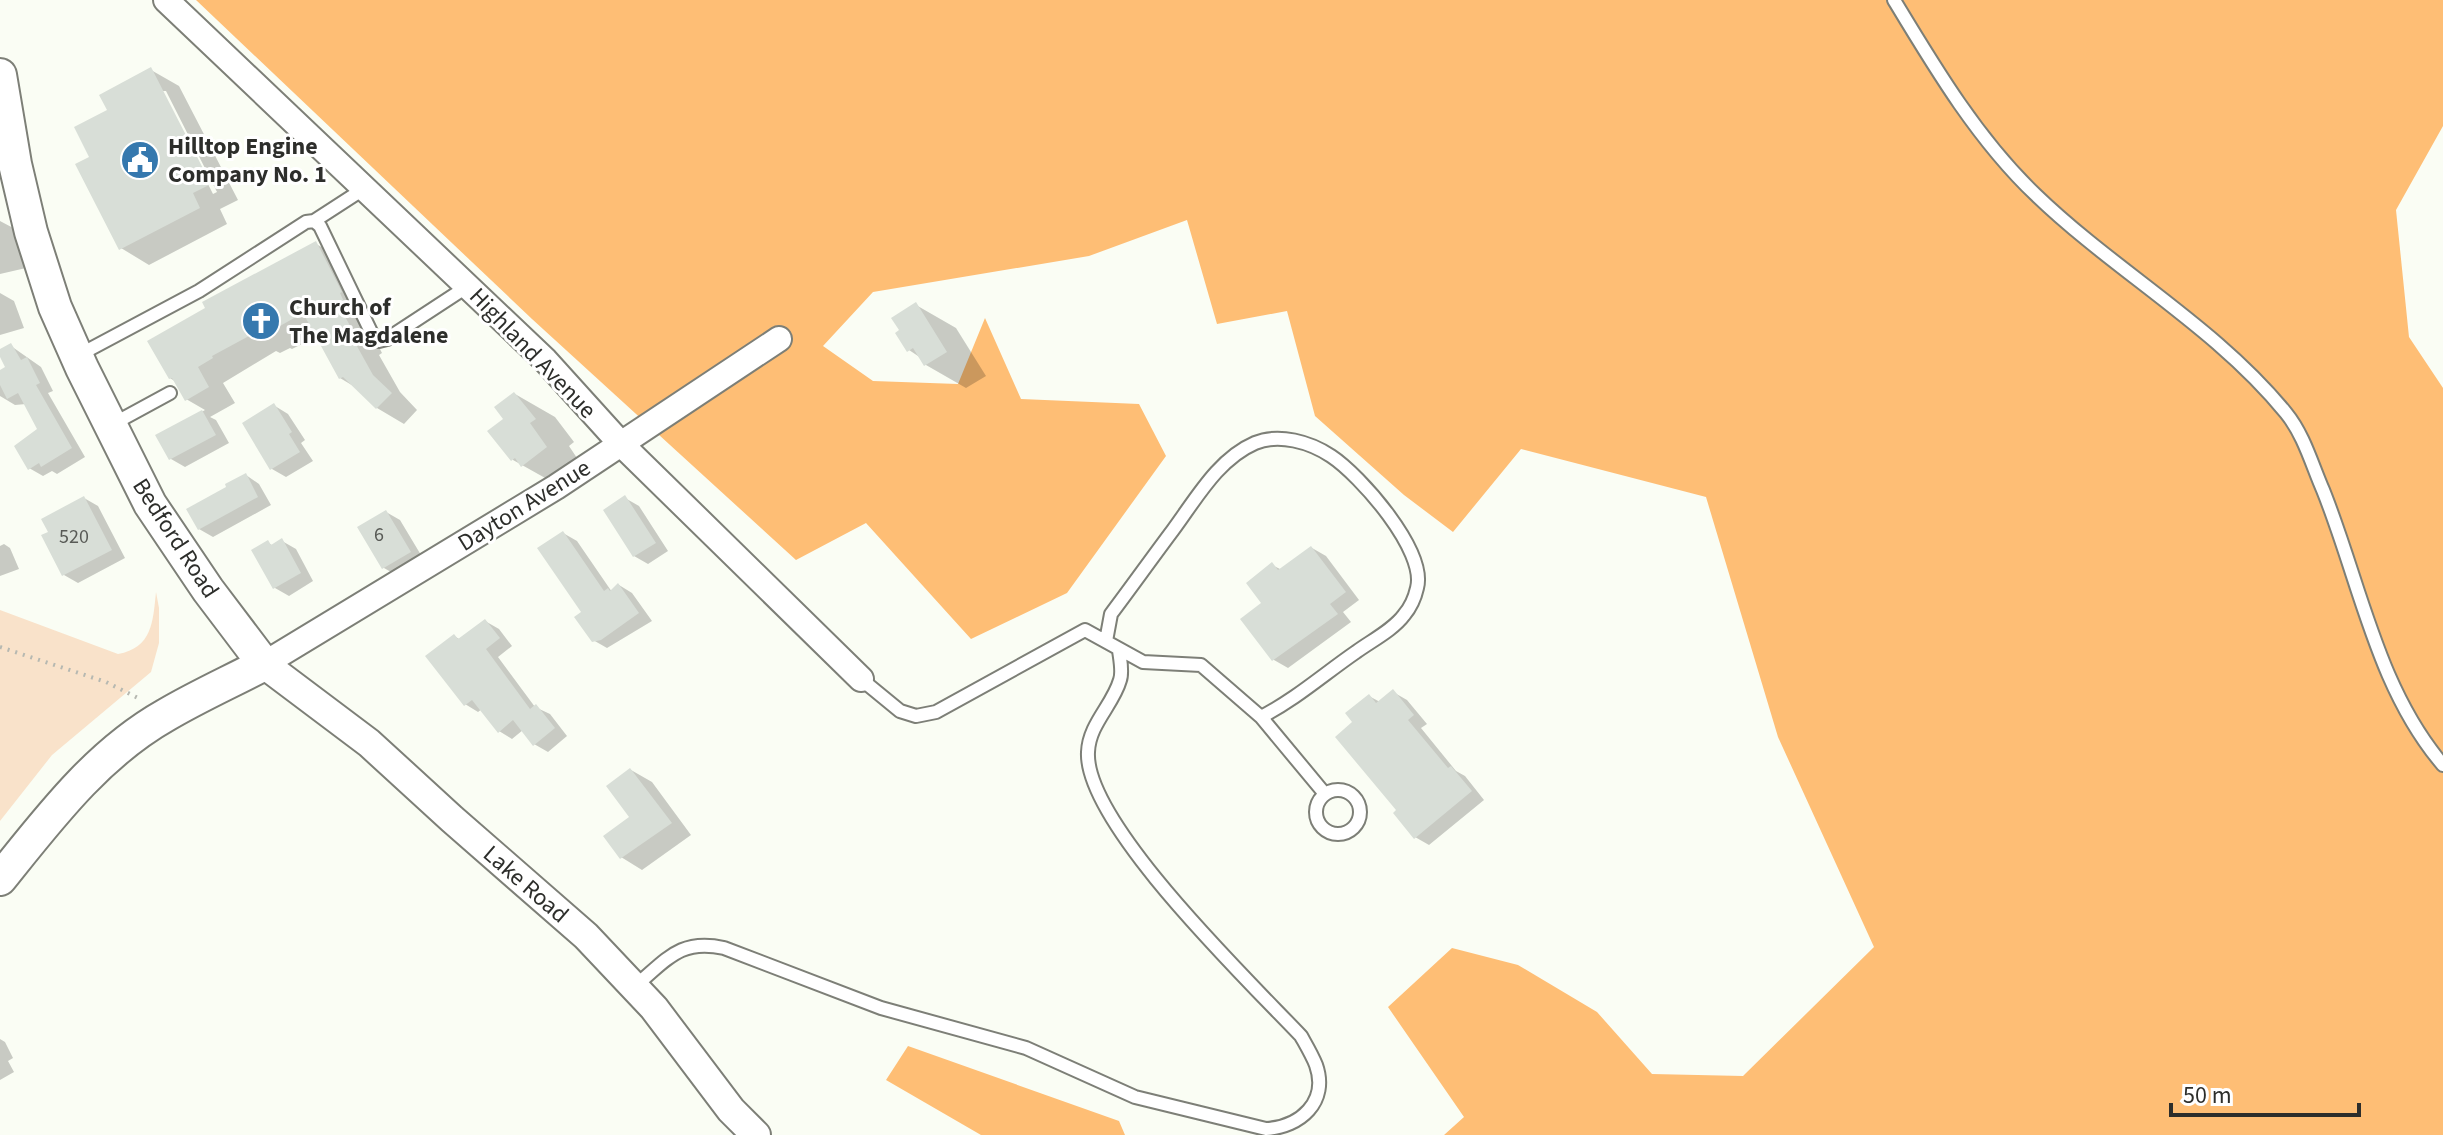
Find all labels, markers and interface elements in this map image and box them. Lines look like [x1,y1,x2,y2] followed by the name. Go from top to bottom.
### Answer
[168,129,327,192] place label: Hilltop Engine Company No. 1
[119,139,161,181] public building icon: Hilltop Engine Company No. 1
[461,280,604,427] street label: Highland Avenue
[289,290,448,353] place label: Church of The Magdalene
[240,300,282,342] church icon: Church of The Magdalene
[451,451,597,560] street label: Dayton Avenue
[124,471,228,605] street label: Bedford Road
[374,521,384,549] house number: 6
[59,523,89,551] house number: 520
[475,837,576,932] street label: Lake Road
[2171,1067,2359,1117] scale bar
[2183,1078,2232,1113] text: 50 m

